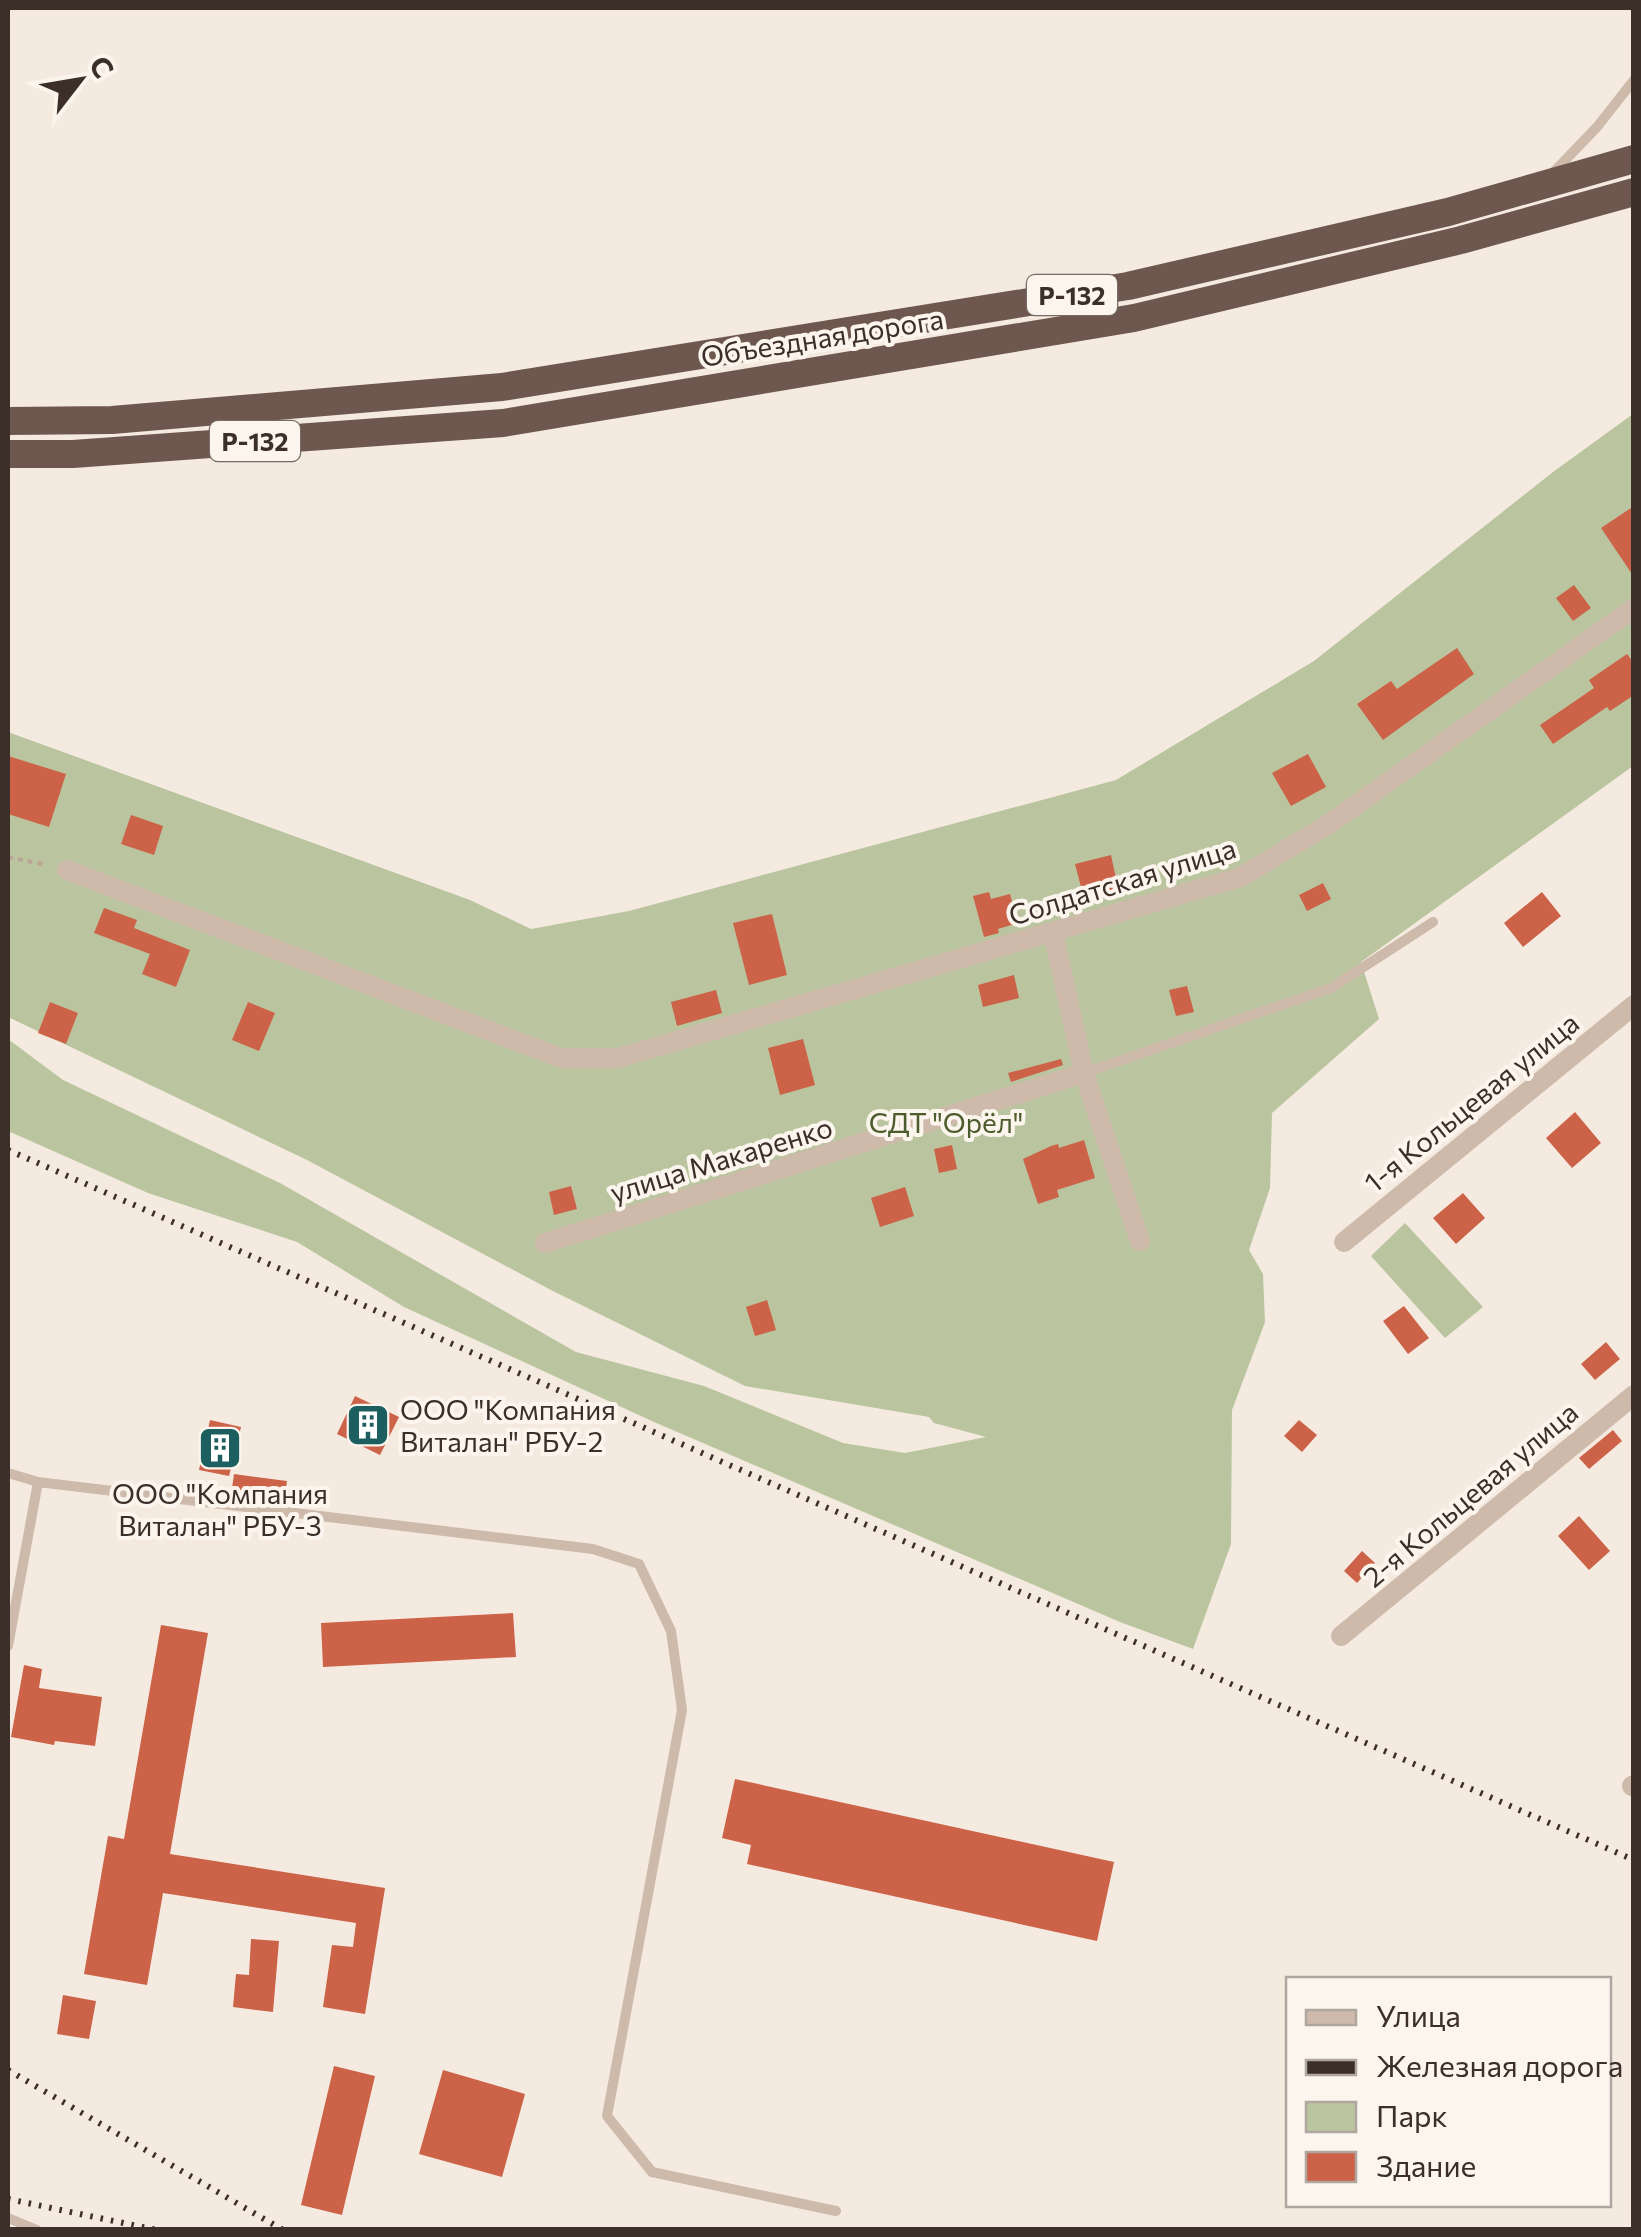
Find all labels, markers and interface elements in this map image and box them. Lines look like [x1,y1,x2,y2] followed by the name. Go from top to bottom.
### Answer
[30,30,130,130] north arrow
[83,50,122,84] text: С
[1027,275,1117,315] road number: Р-132
[698,301,946,373] street label: Объездная дорога
[210,421,300,461] road number: Р-132
[1004,830,1240,932] street label: Солдатская улица
[1357,1005,1585,1199] street label: 1-я Кольцевая улица
[869,1105,1023,1139] park label: СДТ "Орёл"
[606,1109,836,1209] street label: улица Макаренко
[400,1392,616,1458] place label: ООО "Компания Виталан" РБУ-2
[1356,1394,1584,1594] street label: 2-я Кольцевая улица
[345,1402,391,1448] building icon: ООО "Компания Виталан" РБУ-2
[197,1425,243,1471] building icon: ООО "Компания Виталан" РБУ-3
[112,1476,328,1542] place label: ООО "Компания Виталан" РБУ-3
[1286,1977,1611,2207] legend
[1376,1996,1461,2033] text: Улица
[1376,2046,1623,2083] text: Железная дорога
[1376,2096,1448,2133] text: Парк
[1376,2146,1476,2183] text: Здание

